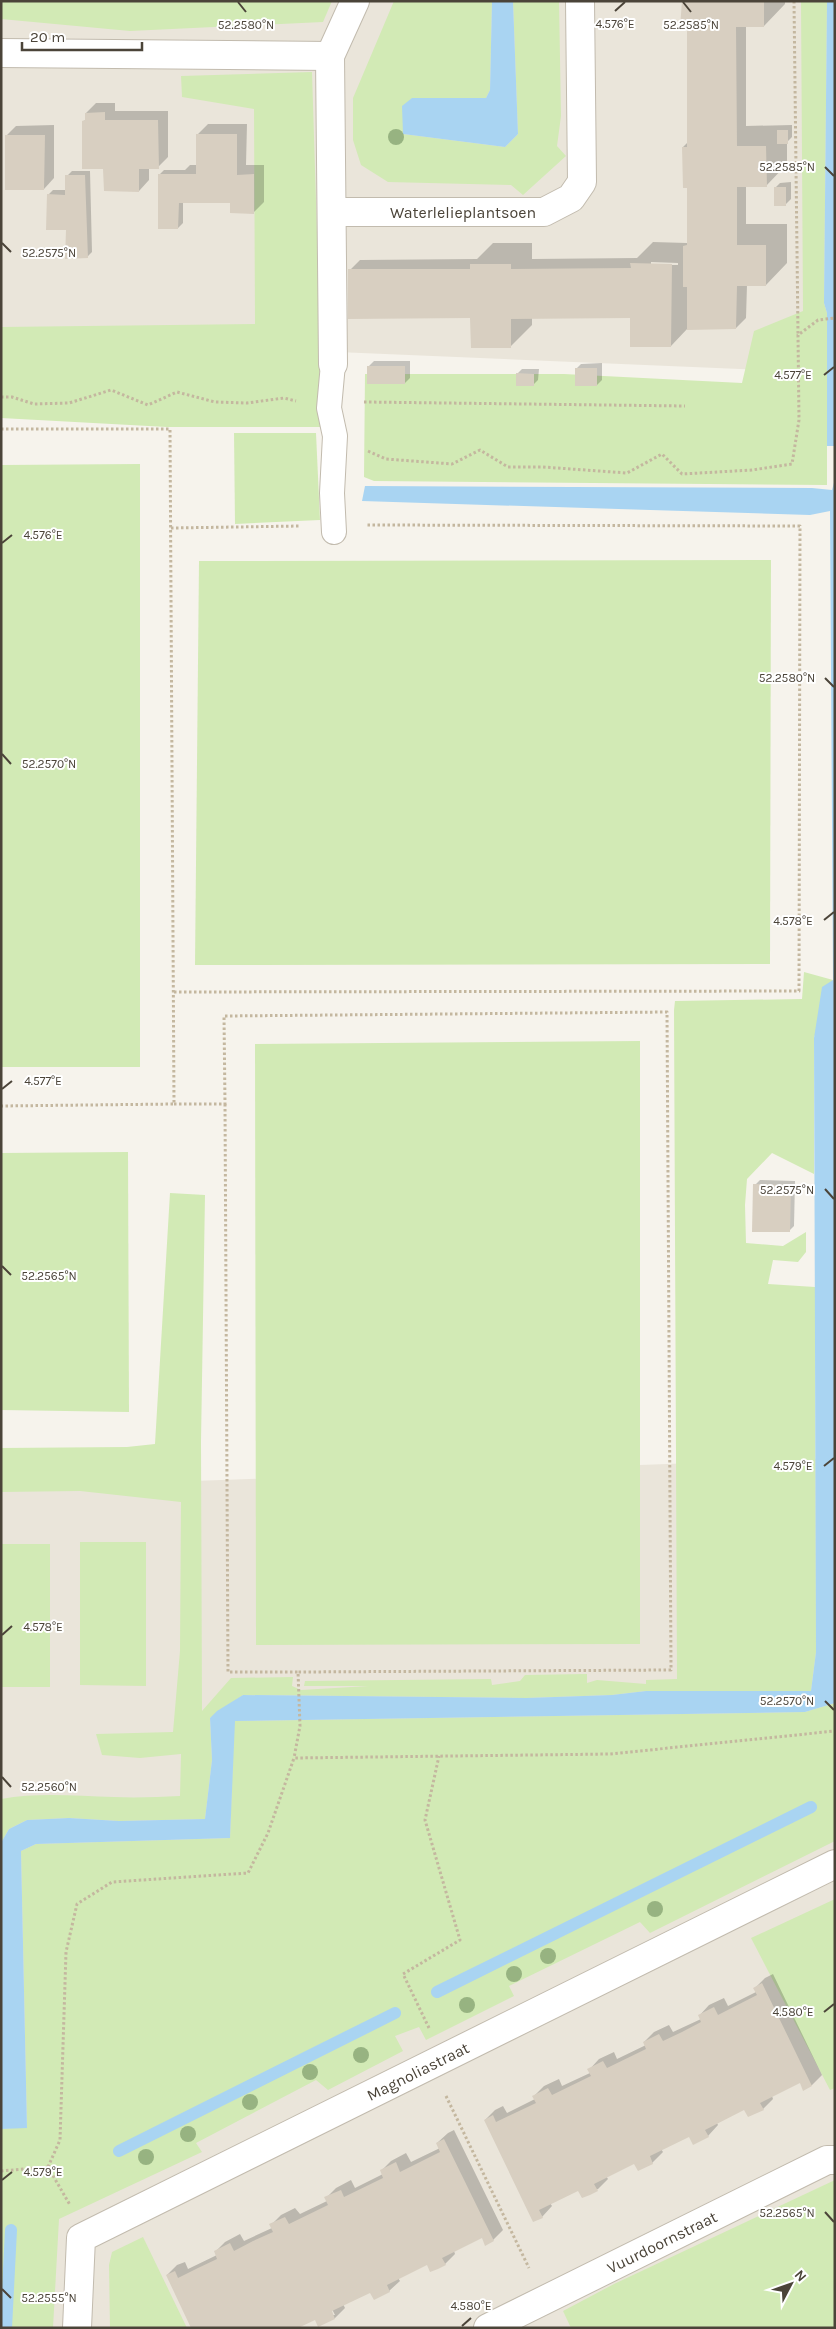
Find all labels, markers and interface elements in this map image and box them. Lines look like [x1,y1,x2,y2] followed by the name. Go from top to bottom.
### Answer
[596,17,634,31] text: 4.576°E
[218,18,274,32] text: 52.2580°N
[663,18,719,32] text: 52.2585°N
[22,20,142,52] scale bar
[30,28,65,46] text: 20 m
[759,160,815,174] text: 52.2585°N
[390,203,536,222] street label: Waterlelieplantsoen
[22,246,76,260] text: 52.2575°N
[774,368,812,382] text: 4.577°E
[24,528,62,542] text: 4.576°E
[759,671,815,685] text: 52.2580°N
[22,757,76,771] text: 52.2570°N
[773,914,813,928] text: 4.578°E
[24,1074,62,1088] text: 4.577°E
[760,1183,814,1197] text: 52.2575°N
[21,1269,77,1283] text: 52.2565°N
[773,1459,813,1473] text: 4.579°E
[23,1620,63,1634] text: 4.578°E
[760,1694,814,1708] text: 52.2570°N
[21,1780,77,1794] text: 52.2560°N
[773,2005,813,2019] text: 4.580°E
[364,2038,472,2105] street label: Magnoliastraat
[23,2165,63,2179] text: 4.579°E
[759,2206,815,2220] text: 52.2565°N
[604,2207,720,2278] street label: Vuurdoornstraat
[766,2259,816,2309] north arrow
[791,2266,810,2285] text: N
[21,2291,77,2305] text: 52.2555°N
[451,2299,491,2313] text: 4.580°E

